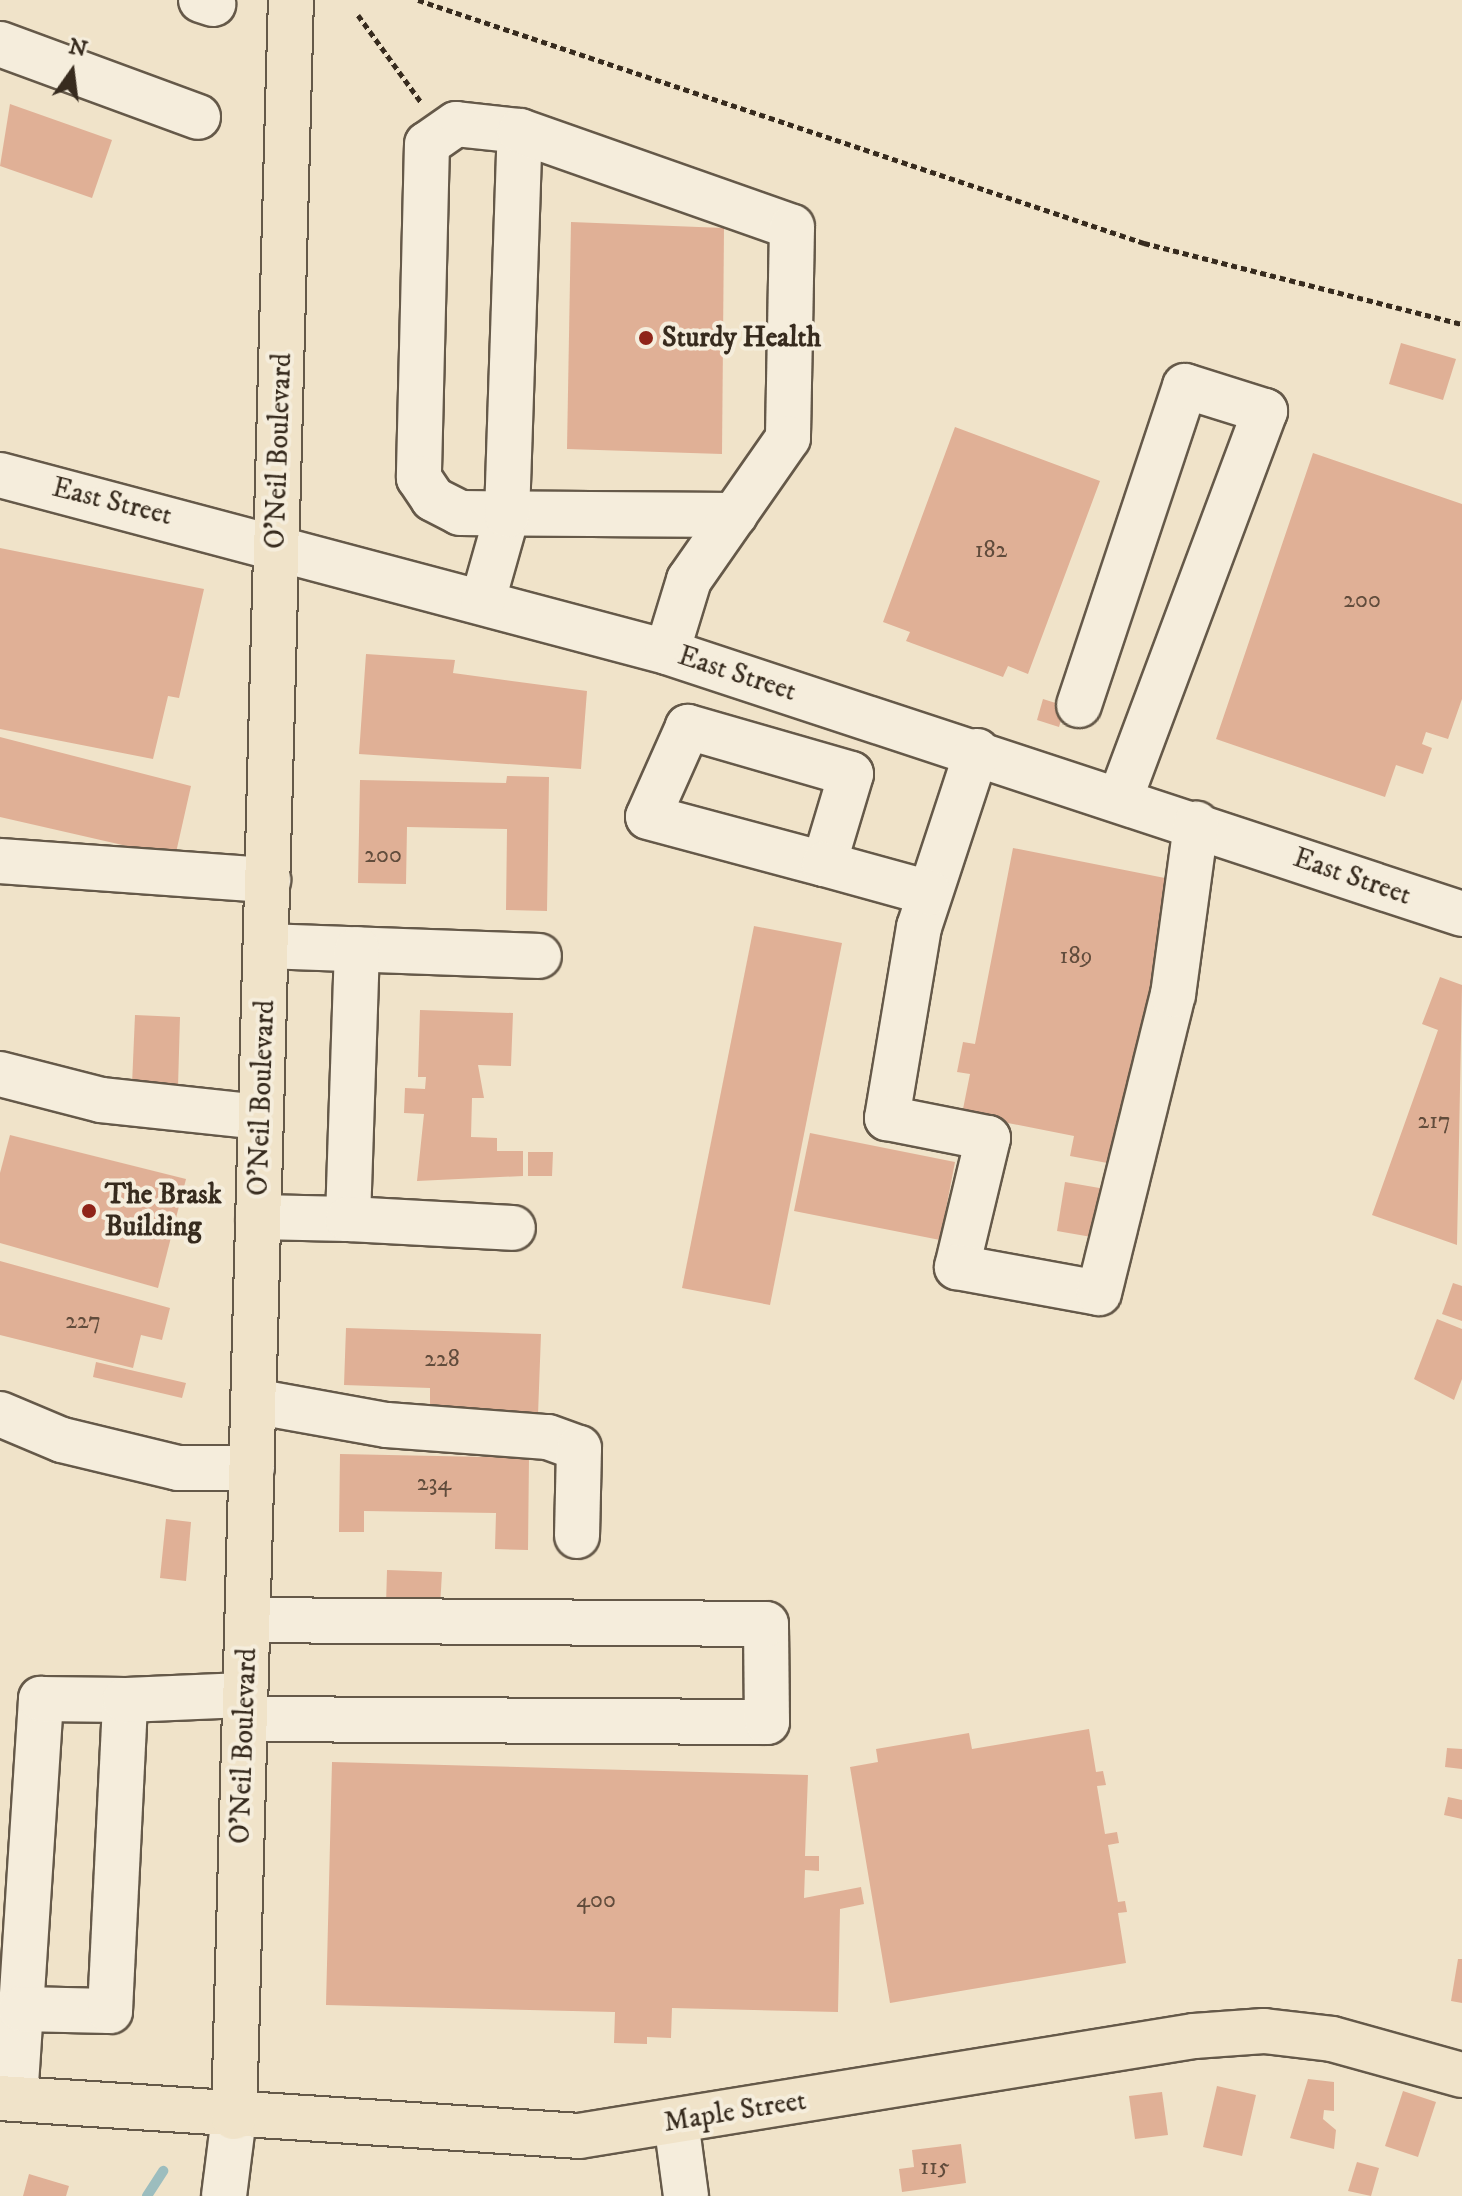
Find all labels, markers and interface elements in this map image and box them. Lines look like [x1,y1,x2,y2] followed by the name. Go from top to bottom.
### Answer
[32,32,112,112] north arrow
[66,33,90,64] text: N
[662,321,821,355] place label: Sturdy Health
[637,329,655,347] marker: Sturdy Health
[259,352,299,550] street label: O'Neil Boulevard
[49,471,175,533] street label: East Street
[975,537,1007,565] house number: 182
[1343,587,1381,615] house number: 200
[674,639,800,709] street label: East Street
[1289,841,1415,913] street label: East Street
[364,842,402,870] house number: 200
[1060,943,1092,971] house number: 189
[242,999,282,1197] street label: O'Neil Boulevard
[1417,1108,1451,1136] house number: 217
[105,1178,222,1244] place label: The Brask Building
[80,1202,98,1220] marker: The Brask Building
[65,1308,101,1336] house number: 227
[424,1346,460,1374] house number: 228
[417,1470,451,1498] house number: 234
[224,1647,264,1845] street label: O'Neil Boulevard
[576,1887,616,1915] house number: 400
[661,2084,809,2140] street label: Maple Street
[920,2154,950,2182] house number: 115

